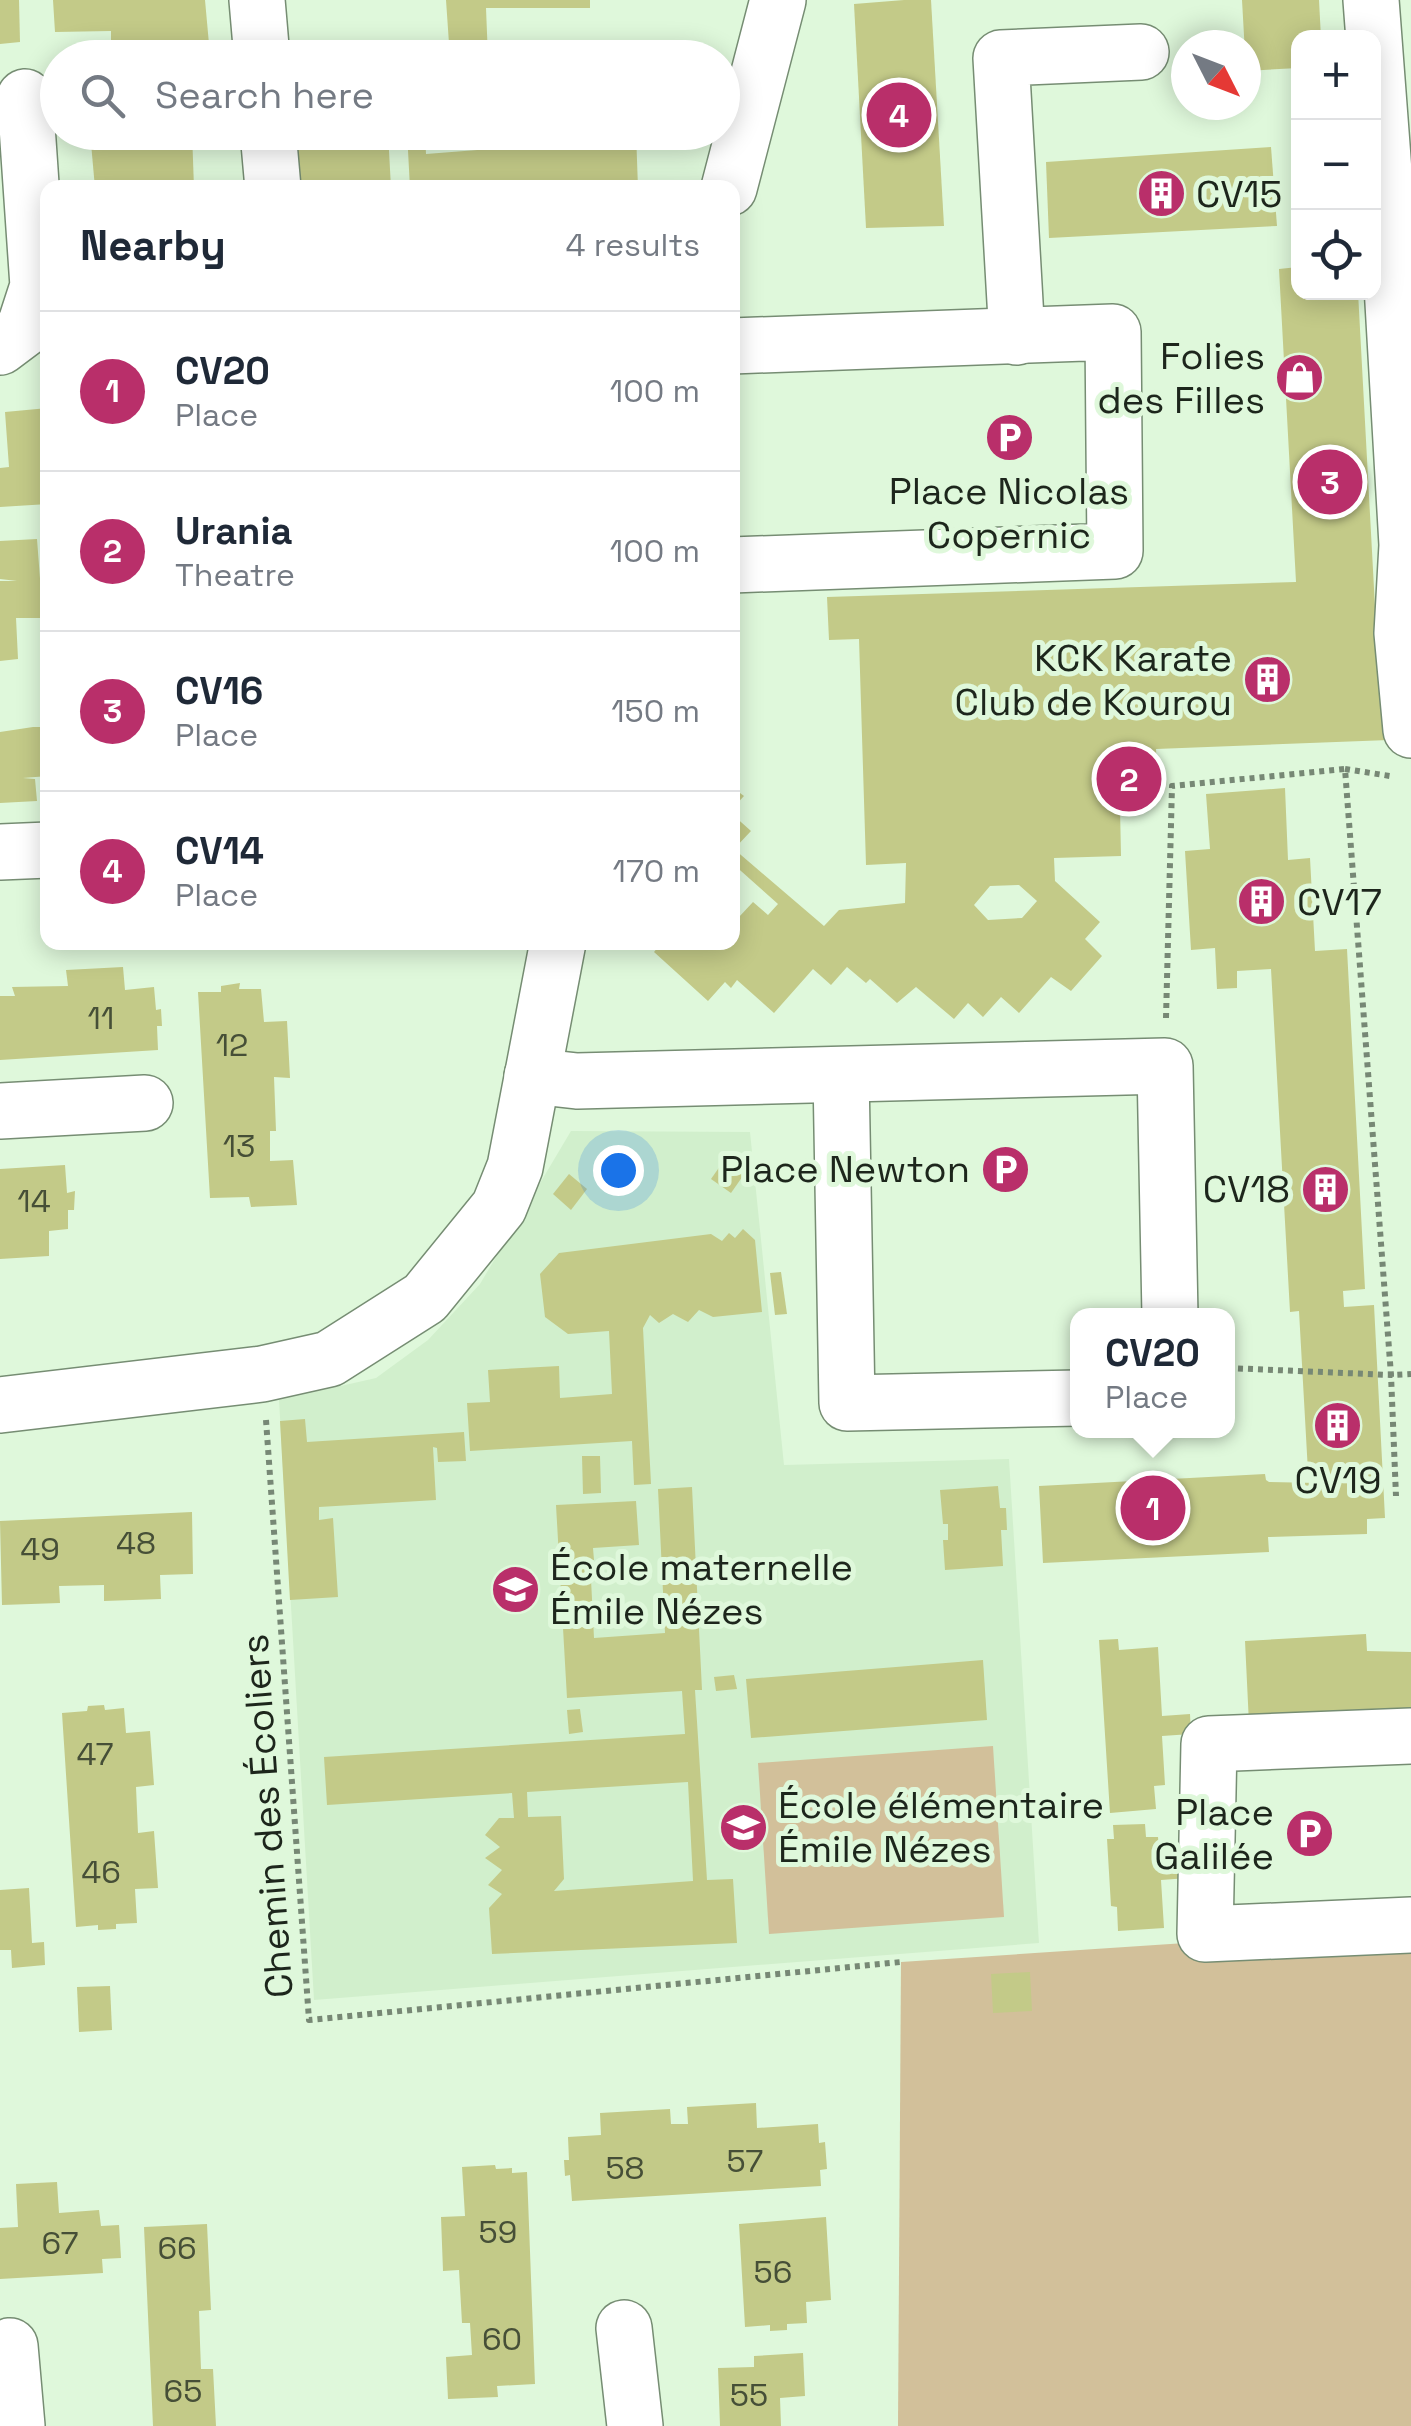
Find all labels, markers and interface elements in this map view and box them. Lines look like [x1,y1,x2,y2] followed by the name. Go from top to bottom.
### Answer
[1171,30,1261,120] north arrow
[1291,30,1381,300] map controls
[1291,30,1381,120] button: +
[40,40,740,150] search box
[75,68,130,123] icon: search
[155,71,374,119] text: Search here
[866,78,932,152] pin: 4
[1291,120,1381,210] button: −
[1135,168,1187,220] building icon: CV15
[1196,170,1282,218] place label: CV15
[1291,210,1381,300] button: locate
[80,219,226,272] text: Nearby
[565,225,700,265] text: 4 results
[1097,332,1265,424] place label: Folies des Filles
[175,347,270,395] text: CV20
[1274,352,1326,404] shop icon: Folies des Filles
[105,371,120,411] text: 1
[610,371,700,411] text: 100 m
[175,395,258,435] text: Place
[983,411,1035,463] parking icon: Place Nicolas Copernic
[1298,444,1362,520] pin: 3
[889,467,1129,559] place label: Place Nicolas Copernic
[175,507,293,555] text: Urania
[103,531,122,571] text: 2
[610,531,700,571] text: 100 m
[175,555,295,595] text: Theatre
[955,634,1232,726] place label: KCK Karate Club de Kourou
[1241,654,1293,706] building icon: KCK Karate Club de Kourou
[175,667,263,715] text: CV16
[103,691,122,731] text: 3
[611,691,700,731] text: 150 m
[175,715,258,755] text: Place
[1096,742,1162,816] pin: 2
[175,827,264,875] text: CV14
[102,851,123,891] text: 4
[613,851,700,891] text: 170 m
[175,875,258,915] text: Place
[1236,876,1288,928] building icon: CV17
[1297,878,1382,926] place label: CV17
[88,998,114,1038] house number: 11
[216,1025,248,1065] house number: 12
[223,1126,255,1166] house number: 13
[979,1143,1031,1195] parking icon: Place Newton
[593,1145,644,1196] your location
[720,1145,970,1193] place label: Place Newton
[1299,1163,1351,1215] building icon: CV18
[1203,1165,1290,1213] place label: CV18
[17,1181,51,1221] house number: 14
[1070,1308,1235,1438] popup
[1105,1329,1200,1377] text: CV20
[1105,1377,1188,1417] text: Place
[1312,1400,1364,1452] building icon: CV19
[1295,1456,1381,1504] place label: CV19
[1120,1470,1186,1546] pin: 1
[116,1523,156,1563] house number: 48
[20,1529,60,1569] house number: 49
[550,1543,853,1635] place label: École maternelle Émile Nézes
[489,1563,541,1615] school or university icon: École maternelle Émile Nézes
[230,1632,304,2000] street label: Chemin des Écoliers
[76,1734,114,1774] house number: 47
[778,1781,1104,1873] place label: École élémentaire Émile Nézes
[1154,1788,1274,1880] place label: Place Galilée
[717,1801,769,1853] school or university icon: École élémentaire Émile Nézes
[1283,1808,1335,1860] parking icon: Place Galilée
[81,1852,121,1892] house number: 46
[727,2141,763,2181] house number: 57
[605,2148,645,2188] house number: 58
[479,2212,517,2252] house number: 59
[41,2223,79,2263] house number: 67
[157,2228,197,2268] house number: 66
[754,2252,792,2292] house number: 56
[482,2319,522,2359] house number: 60
[164,2371,202,2411] house number: 65
[730,2375,768,2415] house number: 55

